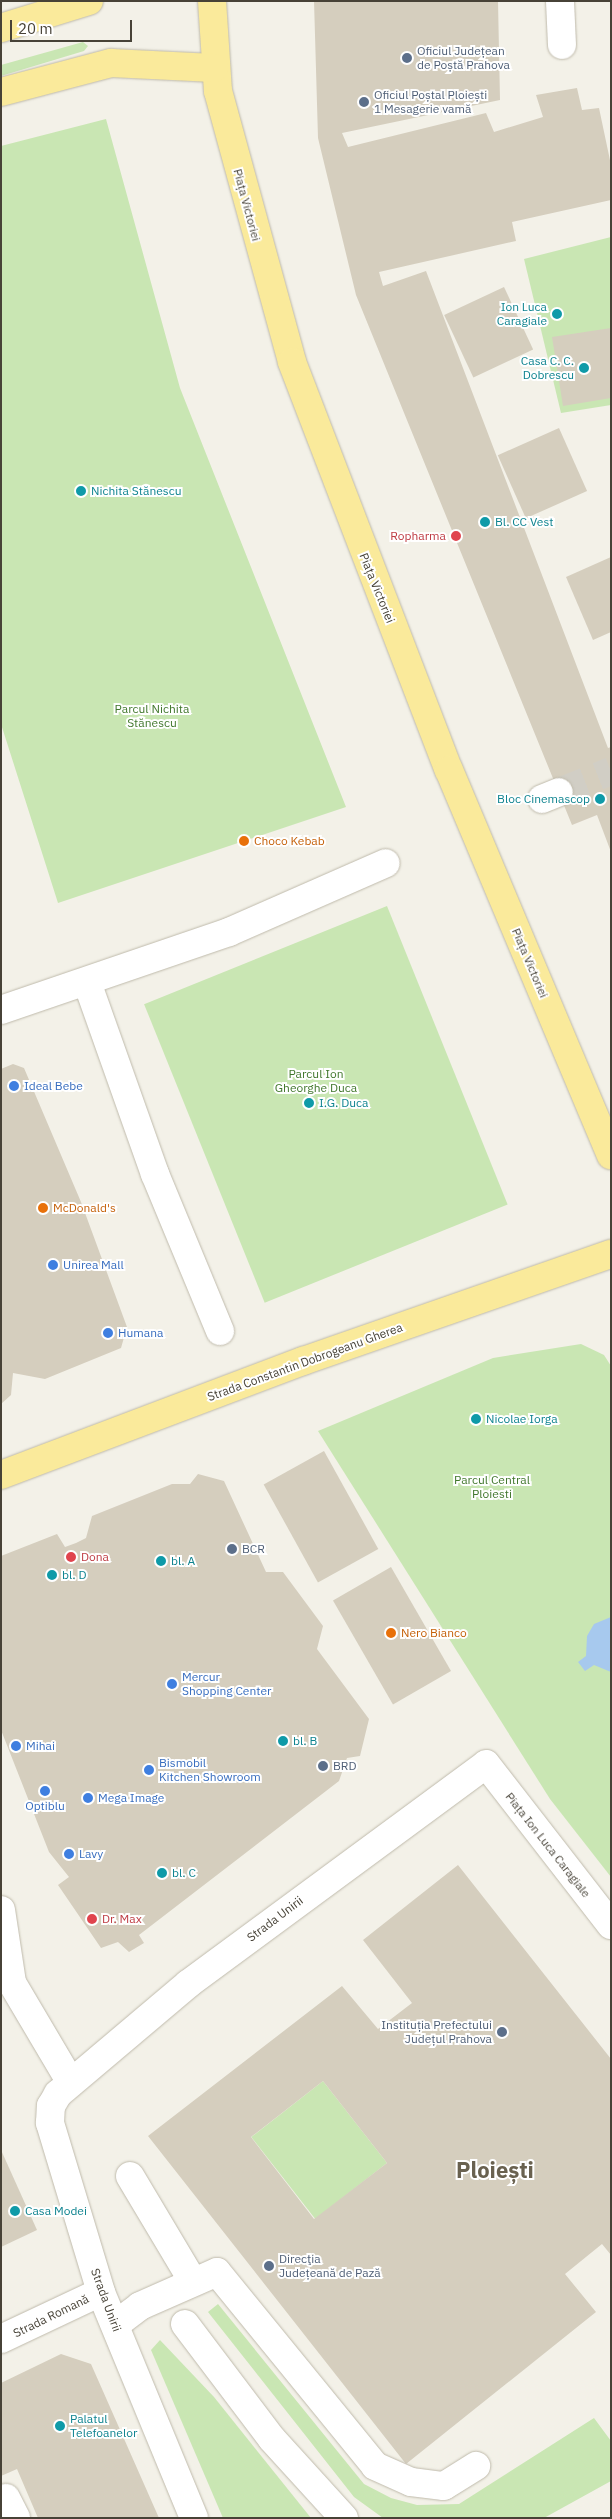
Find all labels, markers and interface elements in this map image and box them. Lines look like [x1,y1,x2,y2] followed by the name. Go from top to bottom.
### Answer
[12,10,135,42] scale bar
[18,19,53,38] text: 20 m
[417,44,510,72] place label: Oficiul Județean de Poștă Prahova
[401,52,413,64] marker: Oficiul Județean de Poștă Prahova
[374,88,487,116] place label: Oficiul Poștal Ploiești 1 Mesagerie vamă
[358,96,370,108] marker: Oficiul Poștal Ploiești 1 Mesagerie vamă
[230,167,264,243] street label: Piața Victoriei
[497,300,547,328] place label: Ion Luca Caragiale
[551,308,563,320] marker: Ion Luca Caragiale
[521,354,574,382] place label: Casa C. C. Dobrescu
[578,362,590,374] marker: Casa C. C. Dobrescu
[91,484,181,498] place label: Nichita Stănescu
[75,485,87,497] marker: Nichita Stănescu
[495,515,553,529] place label: Bl. CC Vest
[479,516,491,528] marker: Bl. CC Vest
[390,529,446,543] place label: Ropharma
[450,530,462,542] marker: Ropharma
[356,551,398,625] street label: Piața Victoriei
[115,702,189,730] park label: Parcul Nichita Stănescu
[497,792,590,806] place label: Bloc Cinemascop
[594,793,606,805] marker: Bloc Cinemascop
[254,834,325,848] place label: Choco Kebab
[238,835,250,847] marker: Choco Kebab
[509,926,551,1000] street label: Piața Victoriei
[275,1067,357,1095] park label: Parcul Ion Gheorghe Duca
[24,1079,83,1093] place label: Ideal Bebe
[8,1080,20,1092] marker: Ideal Bebe
[319,1096,368,1110] place label: I.G. Duca
[303,1097,315,1109] marker: I.G. Duca
[53,1201,116,1215] place label: McDonald's
[37,1202,49,1214] marker: McDonald's
[63,1258,124,1272] place label: Unirea Mall
[47,1259,59,1271] marker: Unirea Mall
[205,1320,405,1404] street label: Strada Constantin Dobrogeanu Gherea
[118,1326,163,1340] place label: Humana
[102,1327,114,1339] marker: Humana
[486,1412,558,1426] place label: Nicolae Iorga
[470,1413,482,1425] marker: Nicolae Iorga
[454,1473,530,1501] park label: Parcul Central Ploiesti
[242,1542,265,1556] place label: BCR
[226,1543,238,1555] marker: BCR
[81,1550,109,1564] place label: Dona
[65,1551,77,1563] marker: Dona
[171,1554,195,1568] place label: bl. A
[155,1555,167,1567] marker: bl. A
[62,1568,86,1582] place label: bl. D
[46,1569,58,1581] marker: bl. D
[401,1626,467,1640] place label: Nero Bianco
[385,1627,397,1639] marker: Nero Bianco
[182,1670,271,1698] place label: Mercur Shopping Center
[166,1678,178,1690] marker: Mercur Shopping Center
[293,1734,317,1748] place label: bl. B
[277,1735,289,1747] marker: bl. B
[26,1739,55,1753] place label: Mihai
[10,1740,22,1752] marker: Mihai
[159,1756,261,1784] place label: Bismobil Kitchen Showroom
[333,1759,357,1773] place label: BRD
[317,1760,329,1772] marker: BRD
[143,1764,155,1776] marker: Bismobil Kitchen Showroom
[39,1785,51,1797] marker: Optiblu
[502,1790,594,1900] street label: Piața Ion Luca Caragiale
[98,1791,164,1805] place label: Mega Image
[82,1792,94,1804] marker: Mega Image
[25,1799,65,1813] place label: Optiblu
[79,1847,103,1861] place label: Lavy
[63,1848,75,1860] marker: Lavy
[172,1866,196,1880] place label: bl. C
[156,1867,168,1879] marker: bl. C
[244,1893,306,1945] street label: Strada Unirii
[102,1912,142,1926] place label: Dr. Max
[86,1913,98,1925] marker: Dr. Max
[381,2018,492,2046] place label: Instituția Prefectului Județul Prahova
[496,2026,508,2038] marker: Instituția Prefectului Județul Prahova
[456,2157,534,2183] district label: Ploiești
[25,2204,87,2218] place label: Casa Modei
[9,2205,21,2217] marker: Casa Modei
[279,2252,381,2280] place label: Direcţia Județeană de Pază
[263,2260,275,2272] marker: Direcţia Județeană de Pază
[88,2266,124,2334] street label: Strada Unirii
[11,2291,91,2341] street label: Strada Romană
[70,2412,137,2440] place label: Palatul Telefoanelor
[54,2420,66,2432] marker: Palatul Telefoanelor

